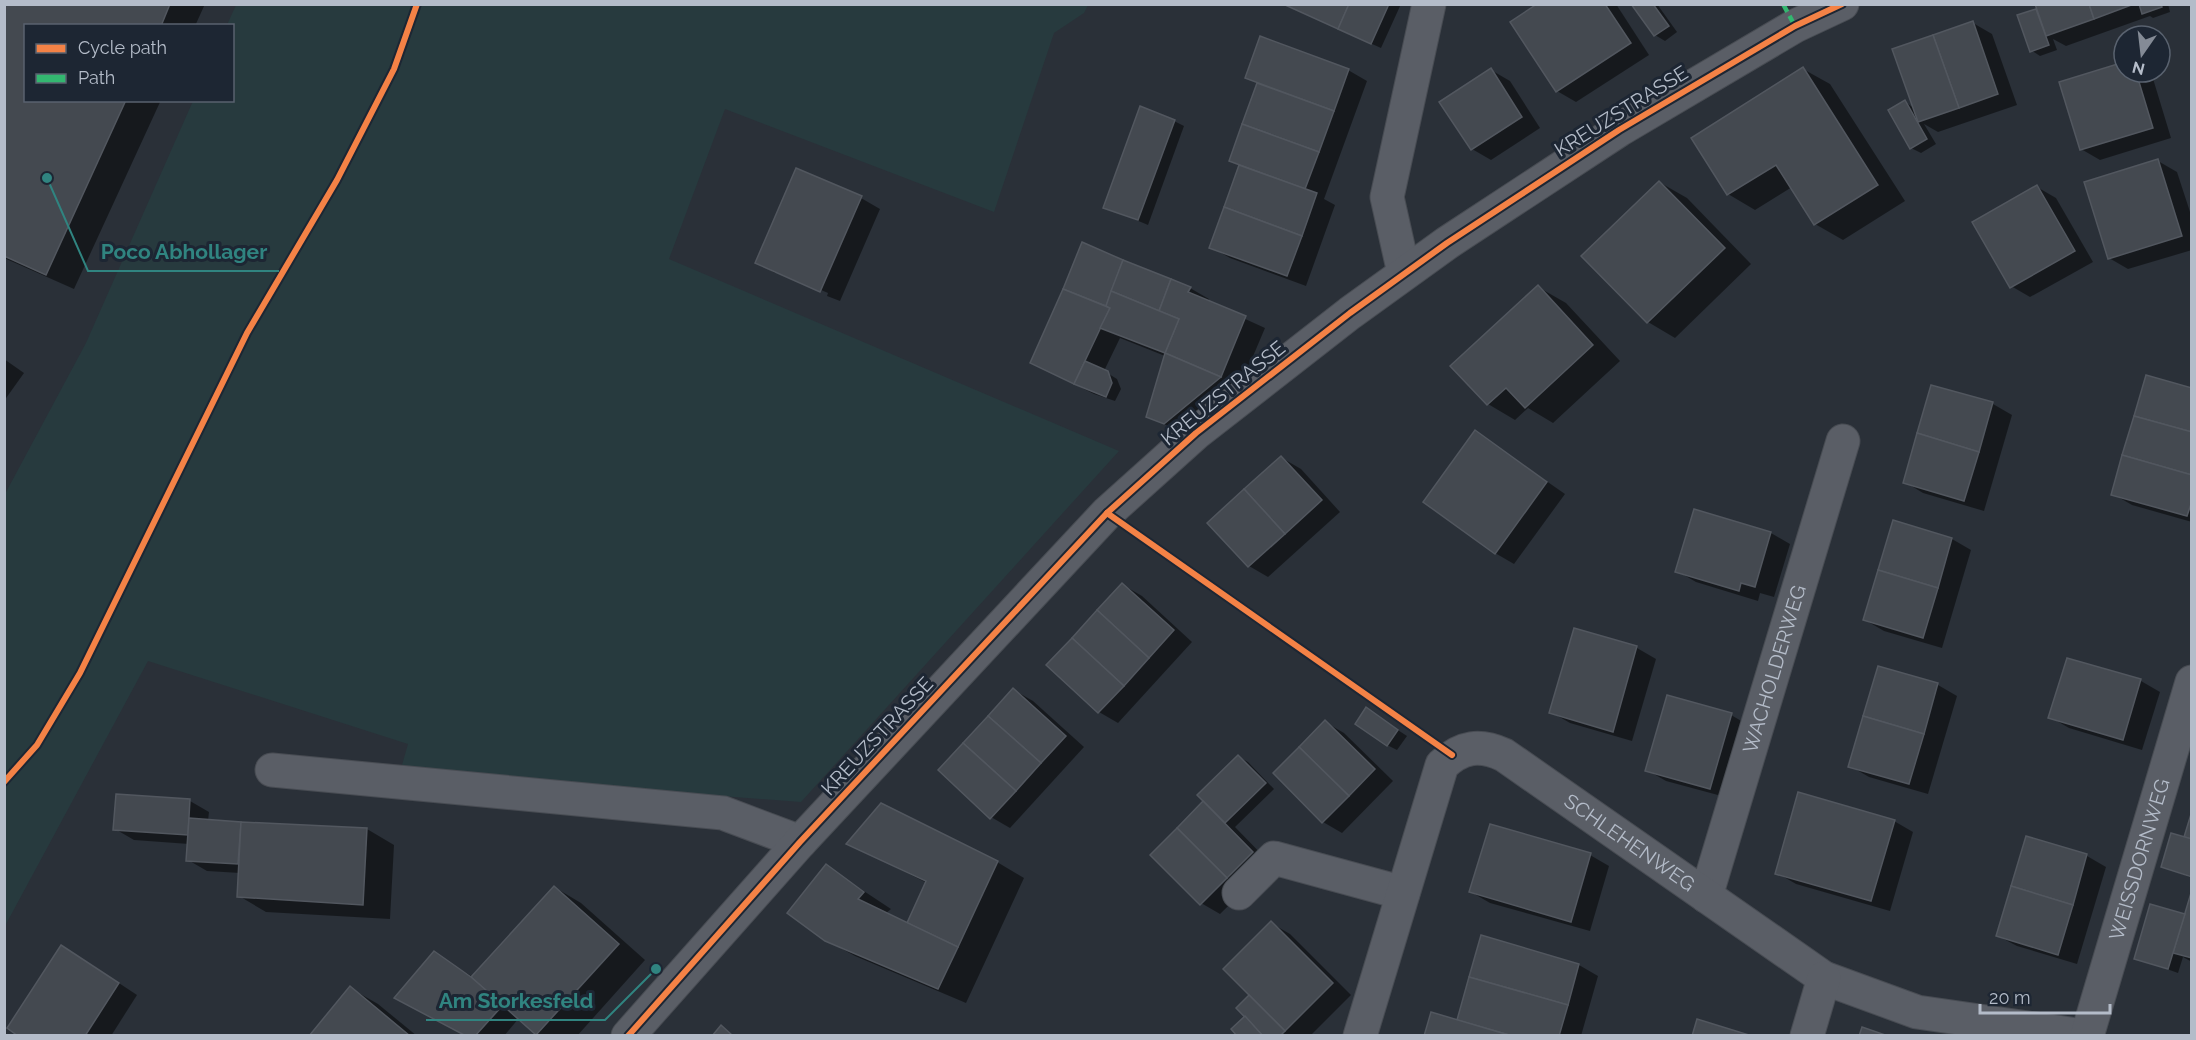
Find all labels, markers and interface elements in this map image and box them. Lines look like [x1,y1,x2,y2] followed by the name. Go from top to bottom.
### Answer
[24,24,234,102] legend
[2112,24,2172,84] north arrow
[78,37,167,58] text: Cycle path
[2130,57,2147,79] text: N
[1550,60,1692,162] street label: KREUZSTRASSE
[78,67,115,88] text: Path
[88,232,279,271] callout: Poco Abhollager
[101,239,267,264] text: Poco Abhollager
[1156,336,1290,450] street label: KREUZSTRASSE
[1738,582,1811,756] street label: WACHOLDERWEG
[816,672,938,800] street label: KREUZSTRASSE
[2104,776,2175,943] street label: WEISSDORNWEG
[1560,789,1700,896] street label: SCHLEHENWEG
[1980,977,2110,1015] scale bar
[426,981,605,1020] callout: Am Storkesfeld
[1989,987,2031,1008] text: 20 m
[439,988,593,1013] text: Am Storkesfeld

